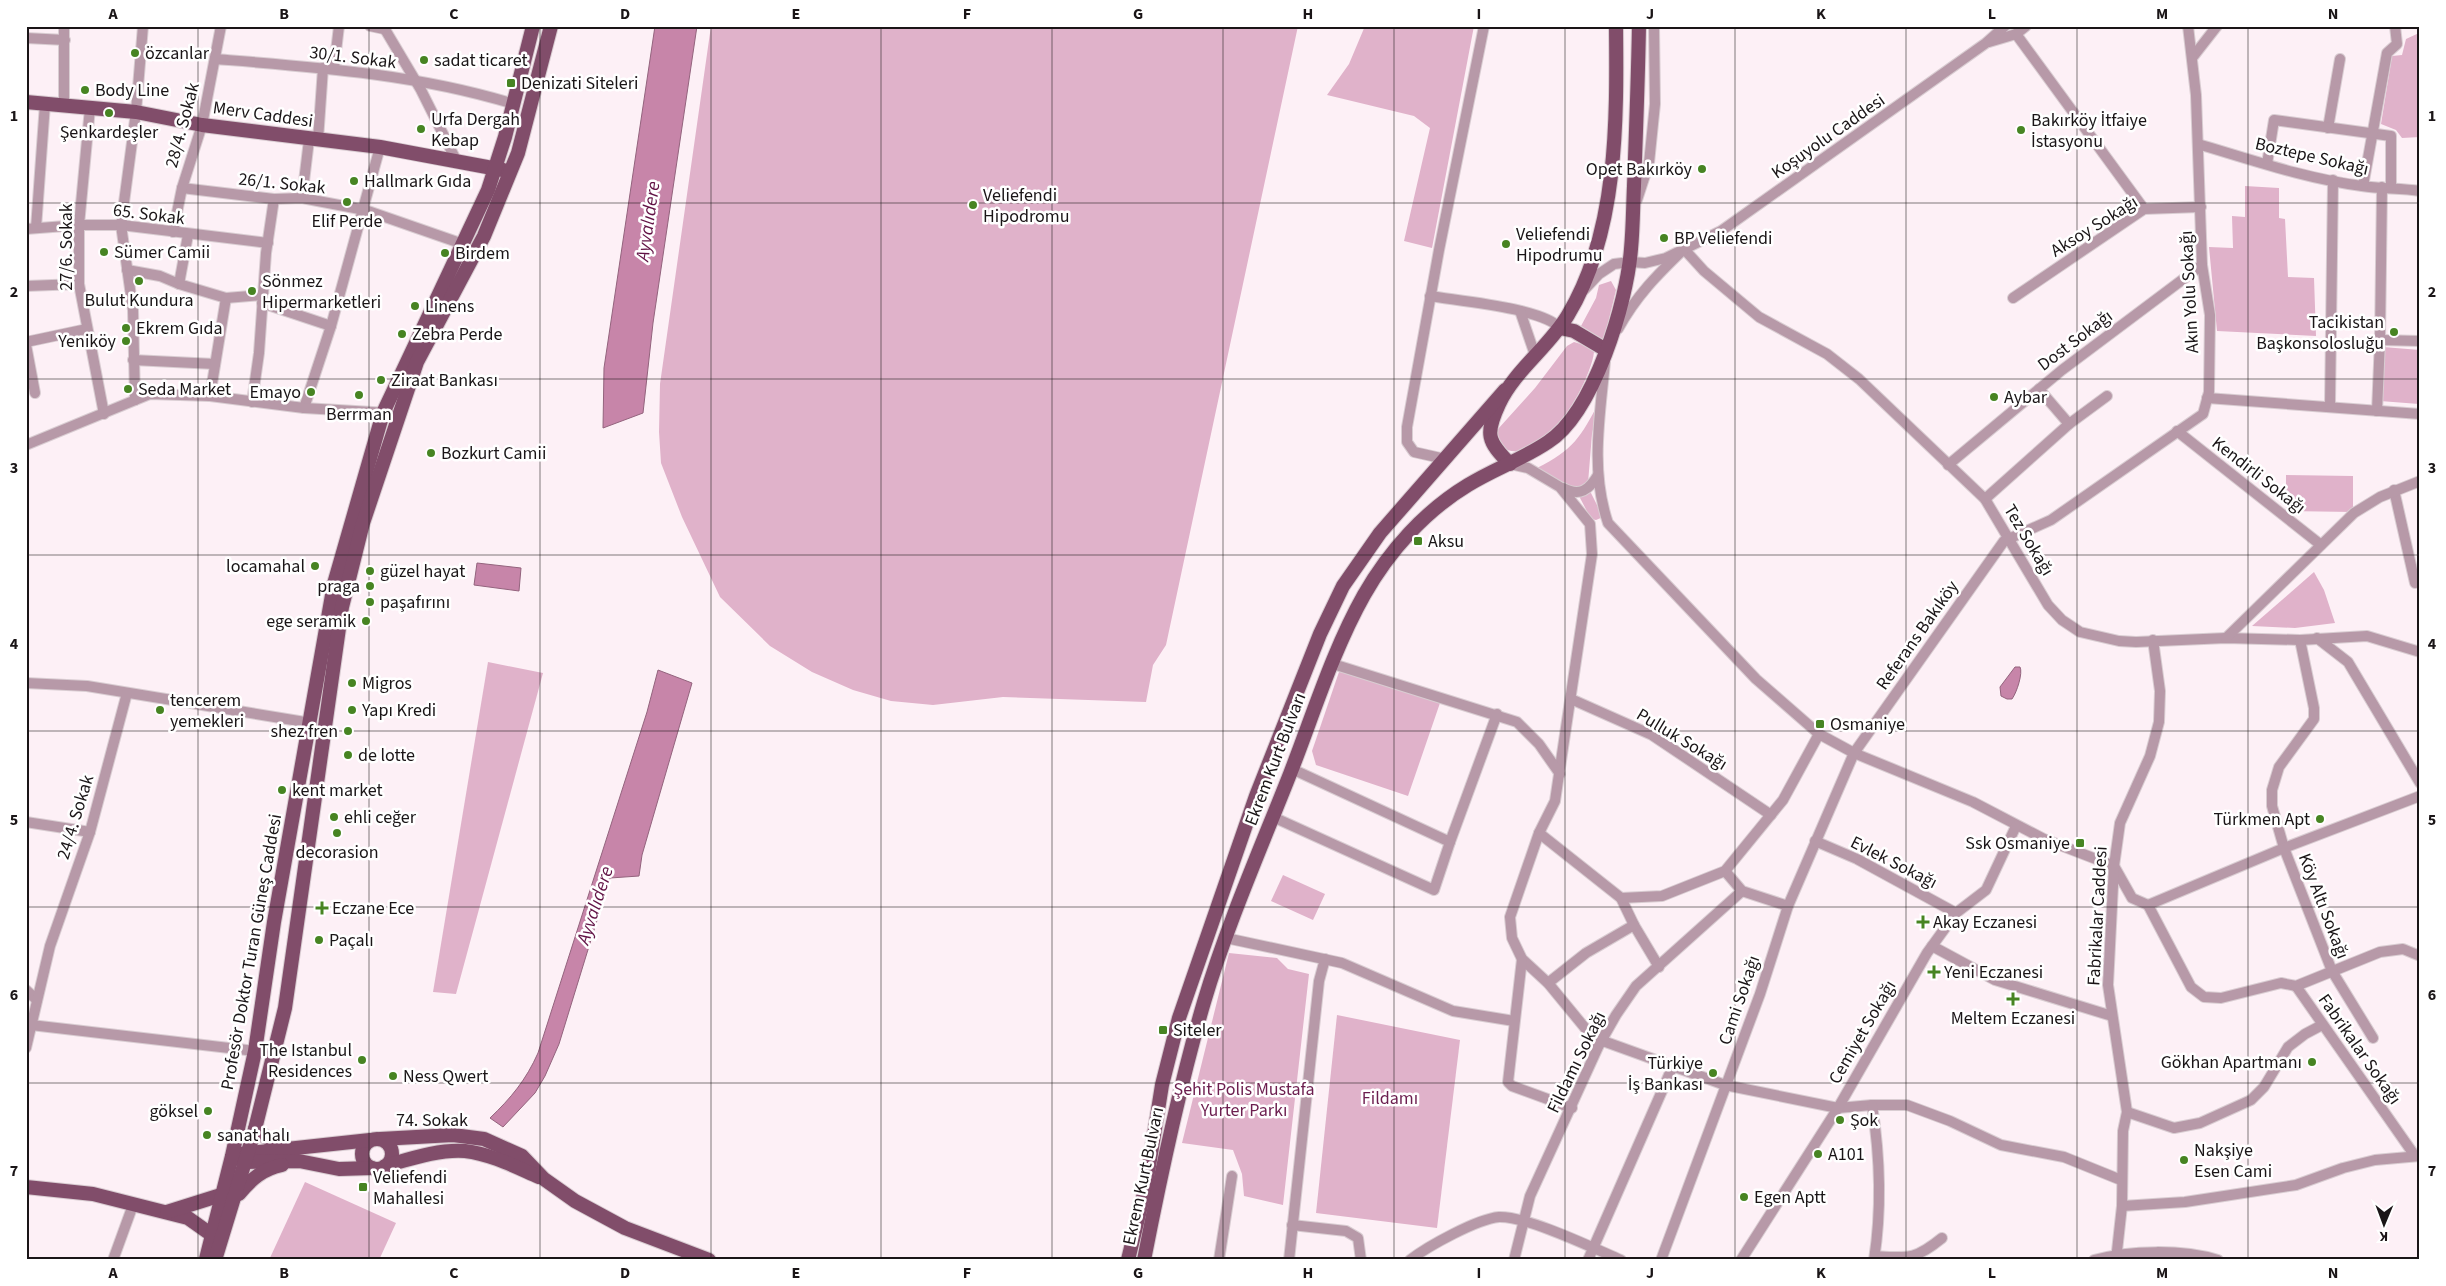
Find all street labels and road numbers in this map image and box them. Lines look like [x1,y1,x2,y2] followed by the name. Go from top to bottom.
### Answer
[308,40,398,75] street label: 30/1. Sokak
[159,80,206,171] street label: 28/4. Sokak
[1766,88,1890,185] street label: Koşuyolu Caddesi
[211,95,315,134] street label: Merv Caddesi
[2253,131,2371,182] street label: Boztepe Sokağı
[237,167,327,201] street label: 26/1. Sokak
[2046,190,2143,263] street label: Aksoy Sokağı
[112,198,186,231] street label: 65. Sokak
[54,203,79,291] street label: 27/6. Sokak
[2174,230,2205,354] street label: Akın Yolu Sokağı
[2033,304,2118,377] street label: Dost Sokağı
[2206,431,2311,520] street label: Kendirli Sokağı
[1997,500,2060,581] street label: Tez Sokağı
[1870,575,1965,695] street label: Referans Bakıköy
[1239,689,1312,829] street label: Ekrem Kurt Bulvarı
[1632,702,1732,776] street label: Pulluk Sokağı
[51,772,100,863] street label: 24/4. Sokak
[215,812,288,1092] street label: Profesör Doktor Turan Güneş Caddesi
[1846,830,1942,895] street label: Evlek Sokağı
[2081,846,2114,986] street label: Fabrikalar Caddesi
[2292,850,2355,963] street label: Köy Altı Sokağı
[1713,952,1766,1048] street label: Cami Sokağı
[1823,976,1902,1089] street label: Cemiyet Sokağı
[2312,989,2407,1110] street label: Fabrikalar Sokağı
[1541,1007,1612,1117] street label: Fildamı Sokağı
[1117,1105,1170,1247] street label: Ekrem Kurt Bulvarı
[396,1108,468,1133] street label: 74. Sokak

